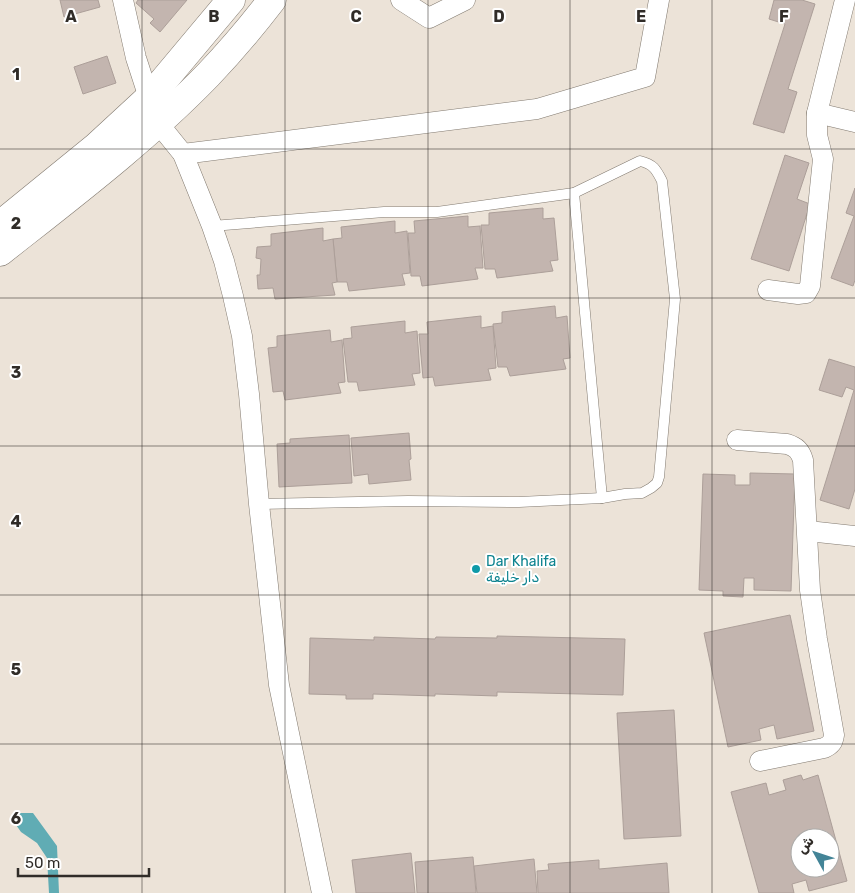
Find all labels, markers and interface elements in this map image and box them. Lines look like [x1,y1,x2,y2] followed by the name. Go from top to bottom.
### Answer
[65,7,77,26] text: A
[208,7,220,26] text: B
[350,7,362,26] text: C
[493,7,505,26] text: D
[636,7,646,26] text: E
[779,7,789,26] text: F
[12,65,20,84] text: 1
[11,214,21,233] text: 2
[11,363,21,382] text: 3
[11,512,22,531] text: 4
[486,553,556,586] place label: Dar Khalifa دار خليفة
[470,563,482,575] marker: Dar Khalifa دار خليفة
[11,660,21,679] text: 5
[11,809,21,828] text: 6
[790,828,840,878] north arrow
[793,833,818,857] text: ش
[18,846,149,878] scale bar
[25,854,60,872] text: 50 m

